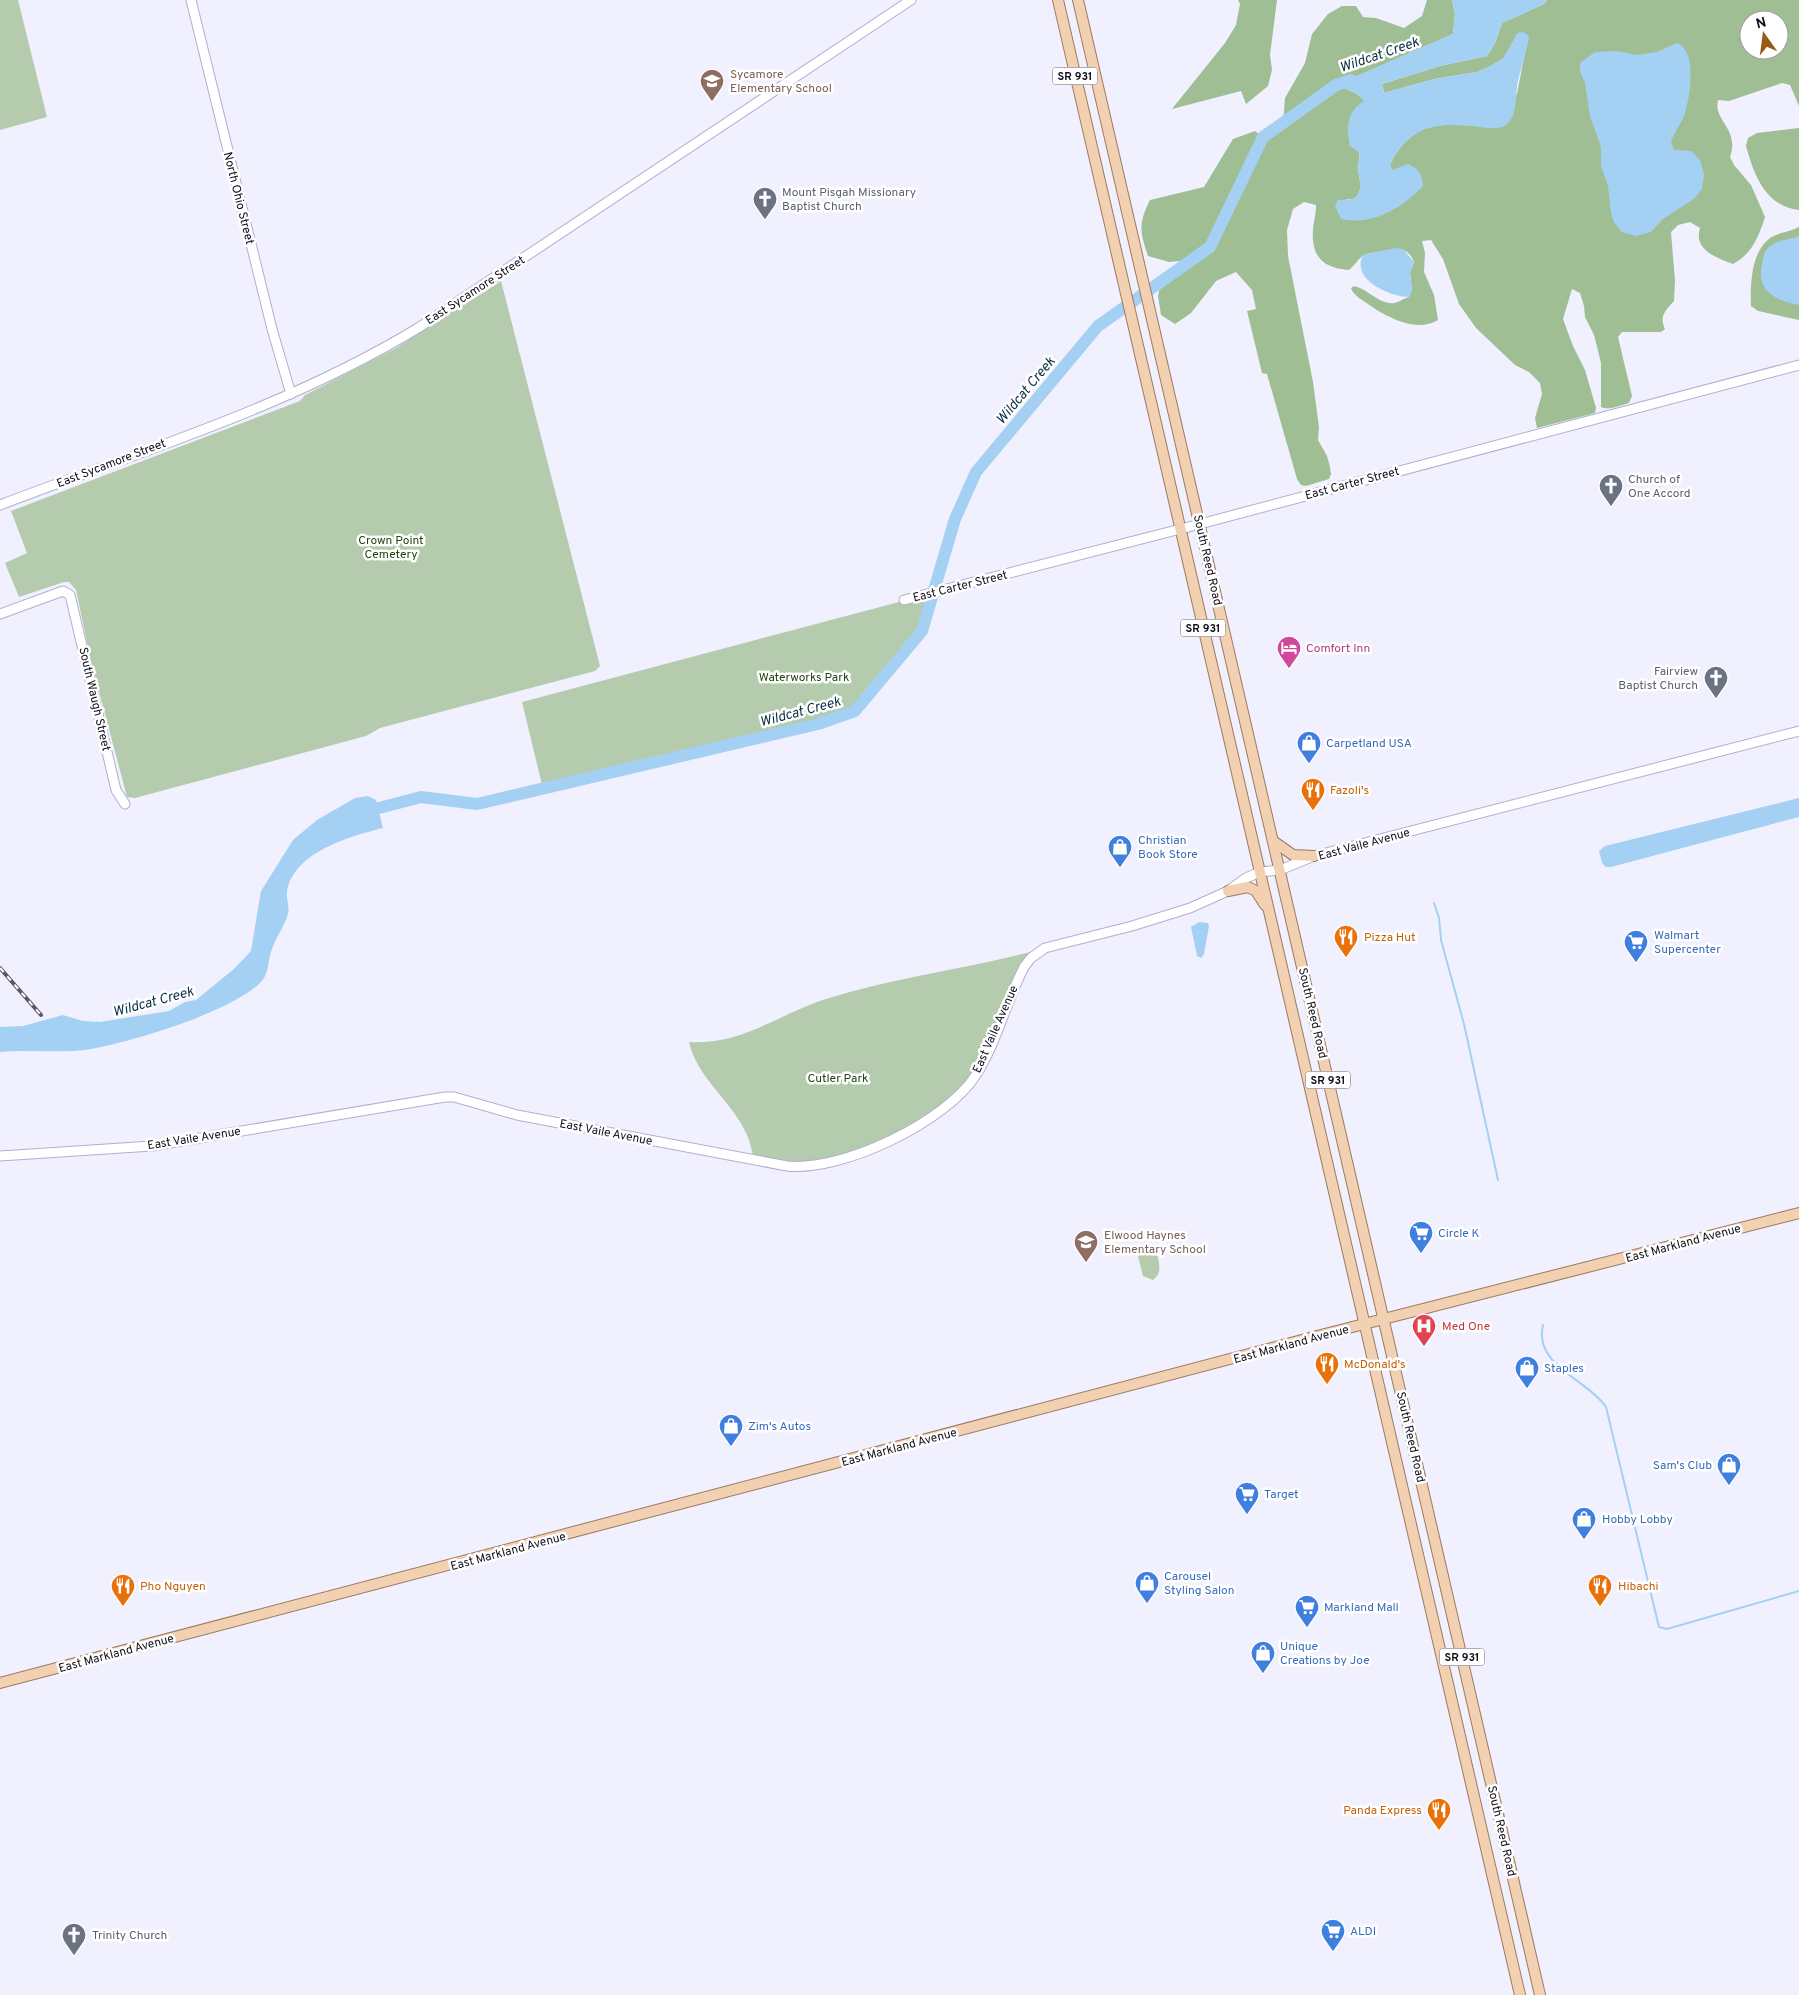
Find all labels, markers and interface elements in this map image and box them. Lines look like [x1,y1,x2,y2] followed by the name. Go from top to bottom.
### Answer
[1739,10,1789,60] north arrow
[1754,14,1768,33] text: N
[1338,34,1422,77] water label: Wildcat Creek
[730,67,832,97] place label: Sycamore Elementary School
[699,68,725,102] school or university icon: Sycamore Elementary School
[1052,68,1098,84] road number: SR 931
[219,150,257,246] street label: North Ohio Street
[782,185,916,215] place label: Mount Pisgah Missionary Baptist Church
[752,186,778,220] church icon: Mount Pisgah Missionary Baptist Church
[423,253,528,329] street label: East Sycamore Street
[993,353,1060,428] water label: Wildcat Creek
[55,436,168,492] street label: East Sycamore Street
[1303,464,1401,504] street label: East Carter Street
[1628,472,1691,502] place label: Church of One Accord
[1598,473,1624,507] church icon: Church of One Accord
[1189,513,1225,607] street label: South Reed Road
[358,533,424,563] park label: Crown Point Cemetery
[911,567,1009,606] street label: East Carter Street
[1180,620,1226,636] road number: SR 931
[1276,635,1302,669] hotel icon: Comfort Inn
[1306,641,1370,657] place label: Comfort Inn
[74,646,114,753] street label: South Waugh Street
[1618,664,1698,694] place label: Fairview Baptist Church
[1703,665,1729,699] church icon: Fairview Baptist Church
[759,670,849,686] park label: Waterworks Park
[758,693,843,731] water label: Wildcat Creek
[1296,730,1322,764] shop icon: Carpetland USA
[1326,736,1412,752] place label: Carpetland USA
[1300,777,1326,811] restaurant icon: Fazoli's
[1330,783,1369,799] place label: Fazoli's
[1317,825,1412,865] street label: East Vaile Avenue
[1138,833,1198,863] place label: Christian Book Store
[1107,834,1133,868] shop icon: Christian Book Store
[1333,924,1359,958] restaurant icon: Pizza Hut
[1654,928,1721,958] place label: Walmart Supercenter
[1623,929,1649,963] supermarket icon: Walmart Supercenter
[1364,930,1416,946] place label: Pizza Hut
[1294,966,1330,1060] street label: South Reed Road
[111,983,196,1021] water label: Wildcat Creek
[969,983,1022,1076] street label: East Vaile Avenue
[808,1071,868,1087] park label: Cutler Park
[1306,1072,1350,1088] road number: SR 931
[558,1116,654,1150] street label: East Vaile Avenue
[146,1124,242,1154] street label: East Vaile Avenue
[1408,1220,1434,1254] supermarket icon: Circle K
[1624,1221,1743,1267] street label: East Markland Avenue
[1438,1226,1480,1242] place label: Circle K
[1104,1228,1206,1258] place label: Elwood Haynes Elementary School
[1073,1229,1099,1263] school or university icon: Elwood Haynes Elementary School
[1411,1313,1437,1347] hospital icon: Med One
[1442,1319,1490,1335] place label: Med One
[1232,1322,1351,1368] street label: East Markland Avenue
[1314,1351,1340,1385] restaurant icon: McDonald's
[1514,1355,1540,1389] shop icon: Staples
[1344,1357,1406,1373] place label: McDonald's
[1544,1361,1584,1377] place label: Staples
[1392,1390,1428,1484] street label: South Reed Road
[718,1413,744,1447] shop icon: Zim's Autos
[748,1419,811,1435] place label: Zim's Autos
[840,1425,959,1471] street label: East Markland Avenue
[1716,1452,1742,1486] shop icon: Sam's Club
[1653,1458,1712,1474] place label: Sam's Club
[1234,1481,1260,1515] supermarket icon: Target
[1264,1487,1299,1503] place label: Target
[1571,1506,1597,1540] shop icon: Hobby Lobby
[1602,1512,1673,1528] place label: Hobby Lobby
[449,1529,568,1575] street label: East Markland Avenue
[1164,1569,1234,1599] place label: Carousel Styling Salon
[1134,1570,1160,1604] shop icon: Carousel Styling Salon
[110,1573,136,1607] restaurant icon: Pho Nguyen
[1587,1573,1613,1607] restaurant icon: Hibachi
[140,1579,206,1595] place label: Pho Nguyen
[1618,1579,1659,1595] place label: Hibachi
[1294,1594,1320,1628] supermarket icon: Markland Mall
[1324,1600,1399,1616] place label: Markland Mall
[57,1631,176,1677] street label: East Markland Avenue
[1280,1639,1370,1669] place label: Unique Creations by Joe
[1250,1640,1276,1674] shop icon: Unique Creations by Joe
[1440,1648,1484,1665] road number: SR 931
[1483,1784,1519,1878] street label: South Reed Road
[1426,1797,1452,1831] restaurant icon: Panda Express
[1343,1803,1422,1819] place label: Panda Express
[1320,1918,1346,1952] supermarket icon: ALDI
[61,1922,87,1956] church icon: Trinity Church
[1350,1924,1376,1940] place label: ALDI
[92,1928,167,1944] place label: Trinity Church

